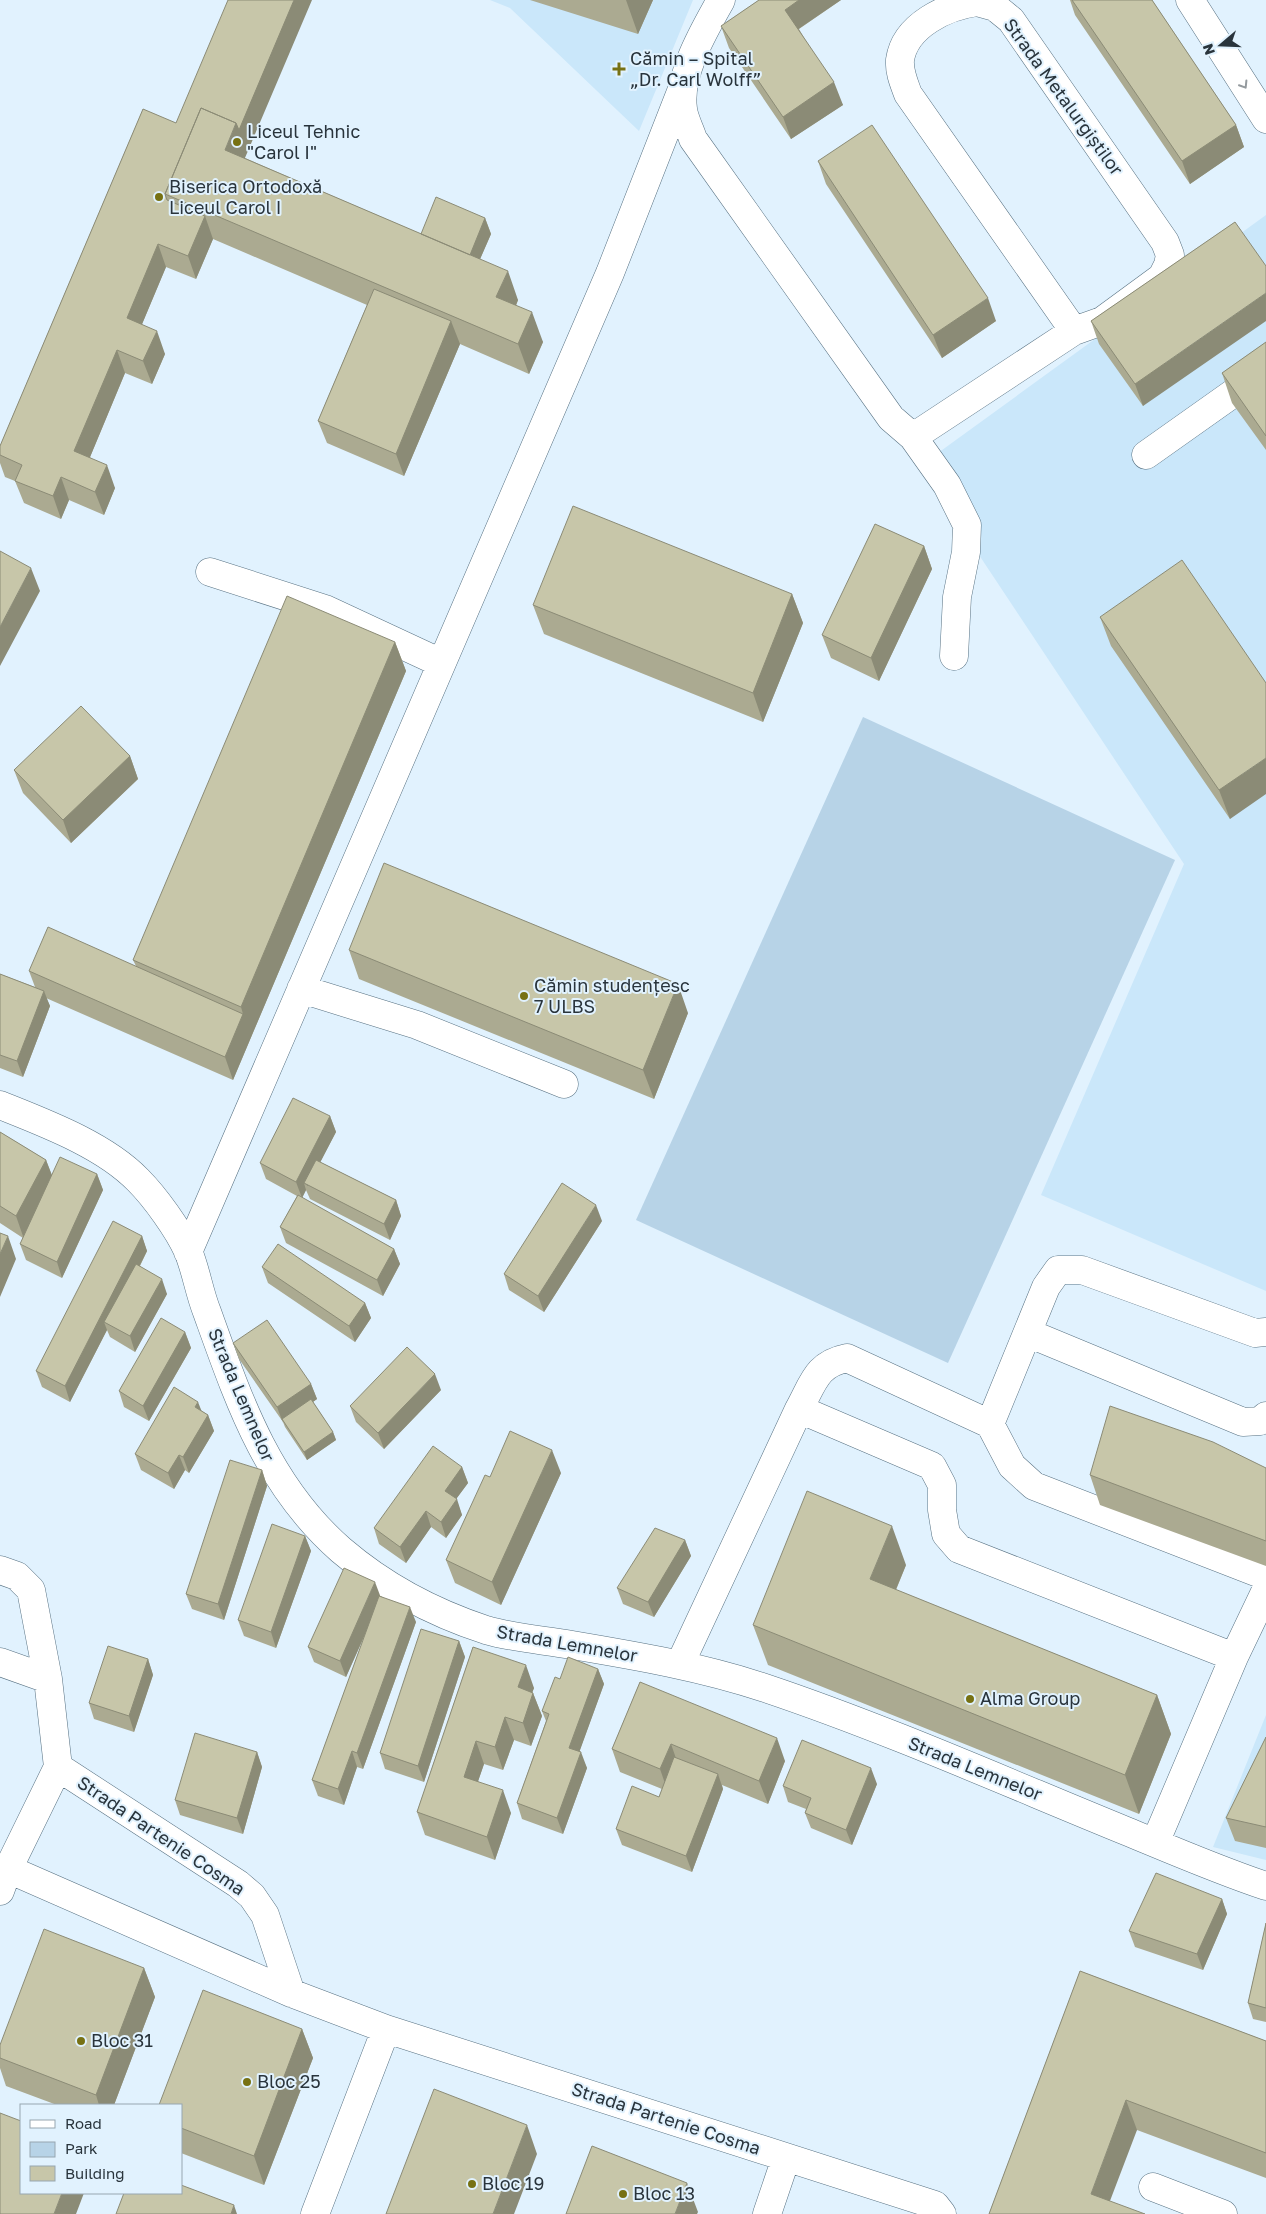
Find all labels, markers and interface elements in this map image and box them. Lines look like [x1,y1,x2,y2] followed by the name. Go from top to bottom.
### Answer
[999,14,1128,179] street label: Strada Metalurgiștilor
[1196,20,1246,70] north arrow
[1198,42,1218,57] text: N
[630,47,762,90] place label: Cămin – Spital „Dr. Carl Wolff”
[612,62,626,76] marker: Cămin – Spital „Dr. Carl Wolff”
[1238,80,1248,89] one-way arrow
[247,120,360,163] place label: Liceul Tehnic "Carol I"
[231,136,243,148] marker: Liceul Tehnic "Carol I"
[169,175,322,218] place label: Biserica Ortodoxă Liceul Carol I
[153,191,165,203] marker: Biserica Ortodoxă Liceul Carol I
[534,974,690,1017] place label: Cămin studențesc 7 ULBS
[518,990,530,1002] marker: Cămin studențesc 7 ULBS
[204,1325,280,1464] street label: Strada Lemnelor
[495,1620,639,1666] street label: Strada Lemnelor
[980,1687,1080,1709] place label: Alma Group
[964,1693,976,1705] marker: Alma Group
[905,1731,1046,1805] street label: Strada Lemnelor
[74,1771,250,1899] street label: Strada Partenie Cosma
[91,2029,153,2051] place label: Bloc 31
[75,2035,87,2047] marker: Bloc 31
[257,2070,321,2092] place label: Bloc 25
[241,2076,253,2088] marker: Bloc 25
[569,2077,764,2159] street label: Strada Partenie Cosma
[20,2104,182,2194] legend
[65,2114,102,2132] text: Road
[65,2139,98,2157] text: Park
[65,2164,125,2182] text: Building
[482,2172,544,2194] place label: Bloc 19
[466,2178,478,2190] marker: Bloc 19
[633,2182,695,2204] place label: Bloc 13
[617,2188,629,2200] marker: Bloc 13

